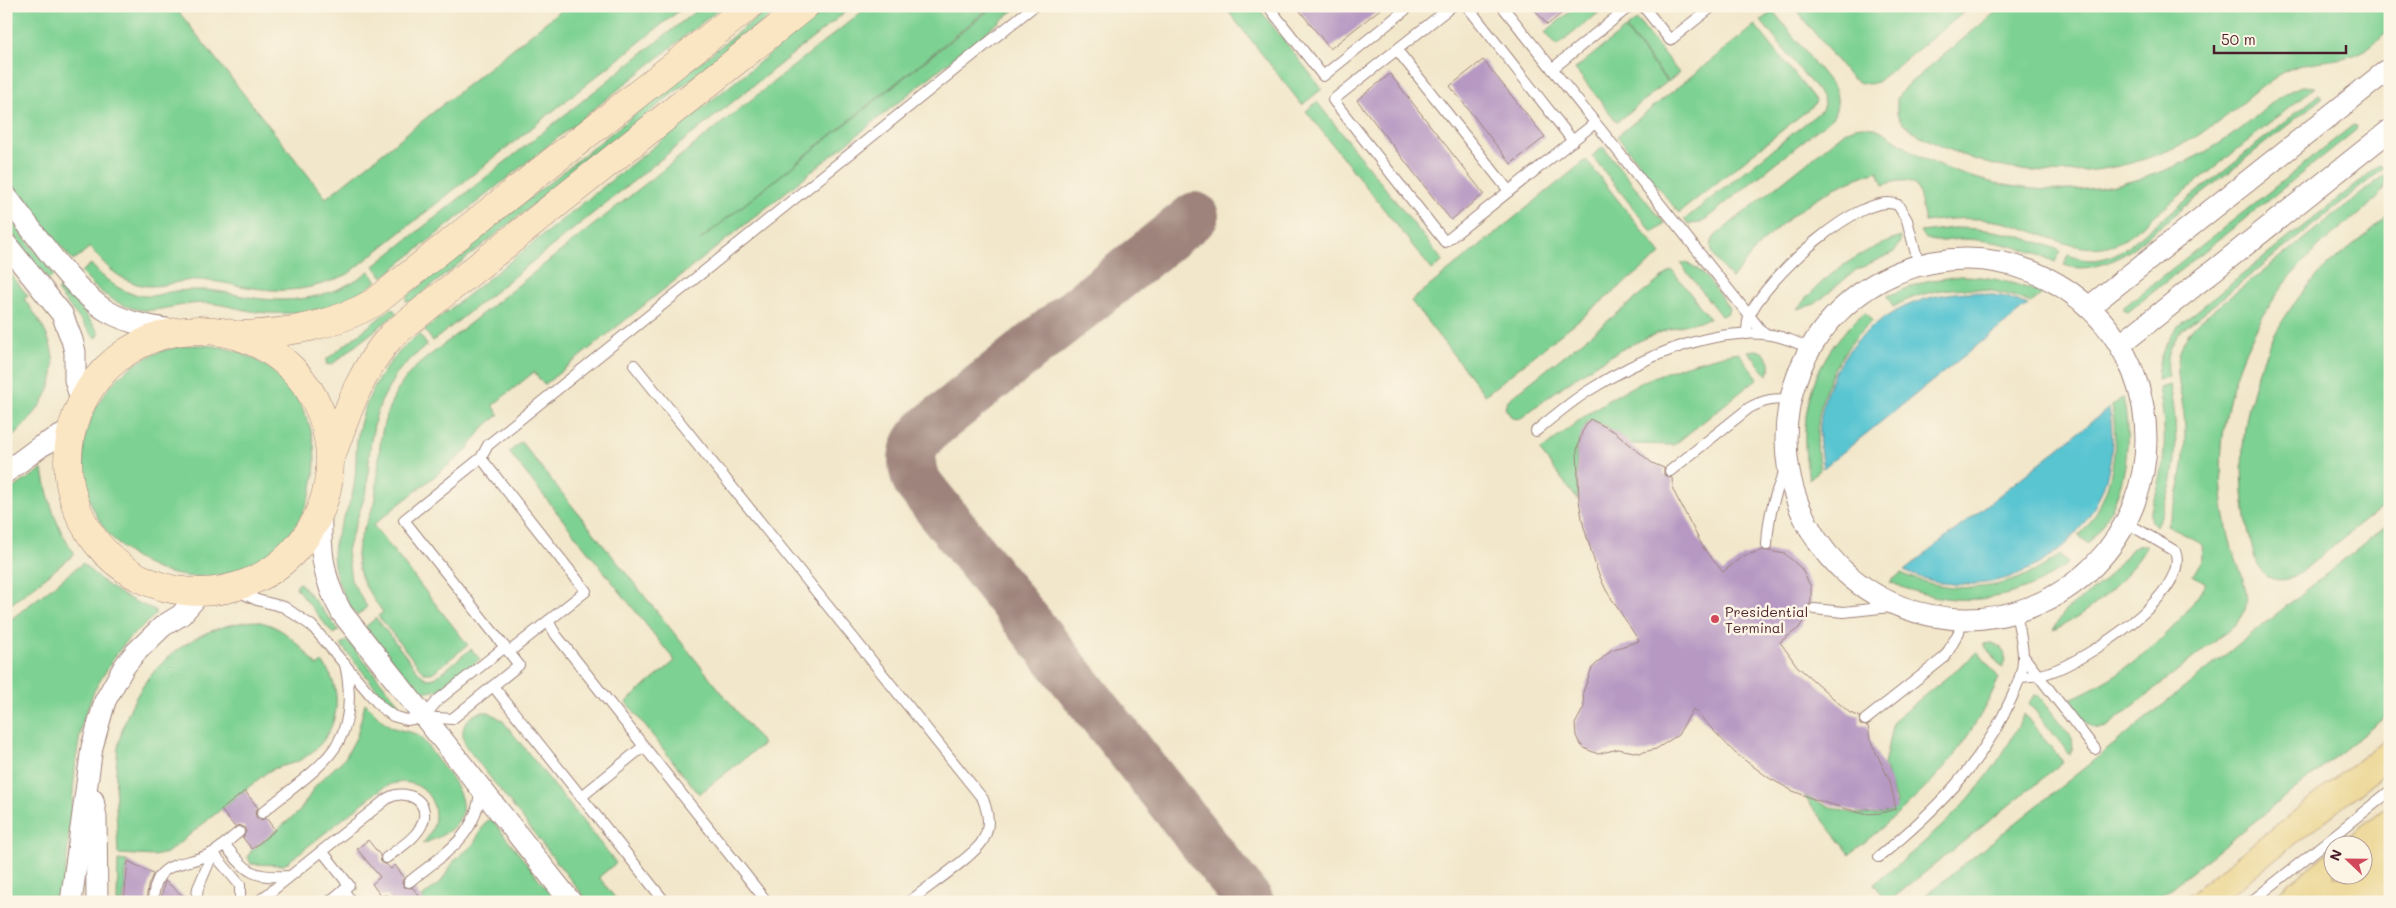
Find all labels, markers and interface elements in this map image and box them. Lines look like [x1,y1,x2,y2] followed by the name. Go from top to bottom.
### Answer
[2214,22,2346,54] scale bar
[2221,29,2256,49] text: 50 m
[1725,602,1808,637] place label: Presidential Terminal
[1709,613,1721,625] marker: Presidential Terminal
[2324,836,2374,886] north arrow
[2325,846,2346,863] text: N

